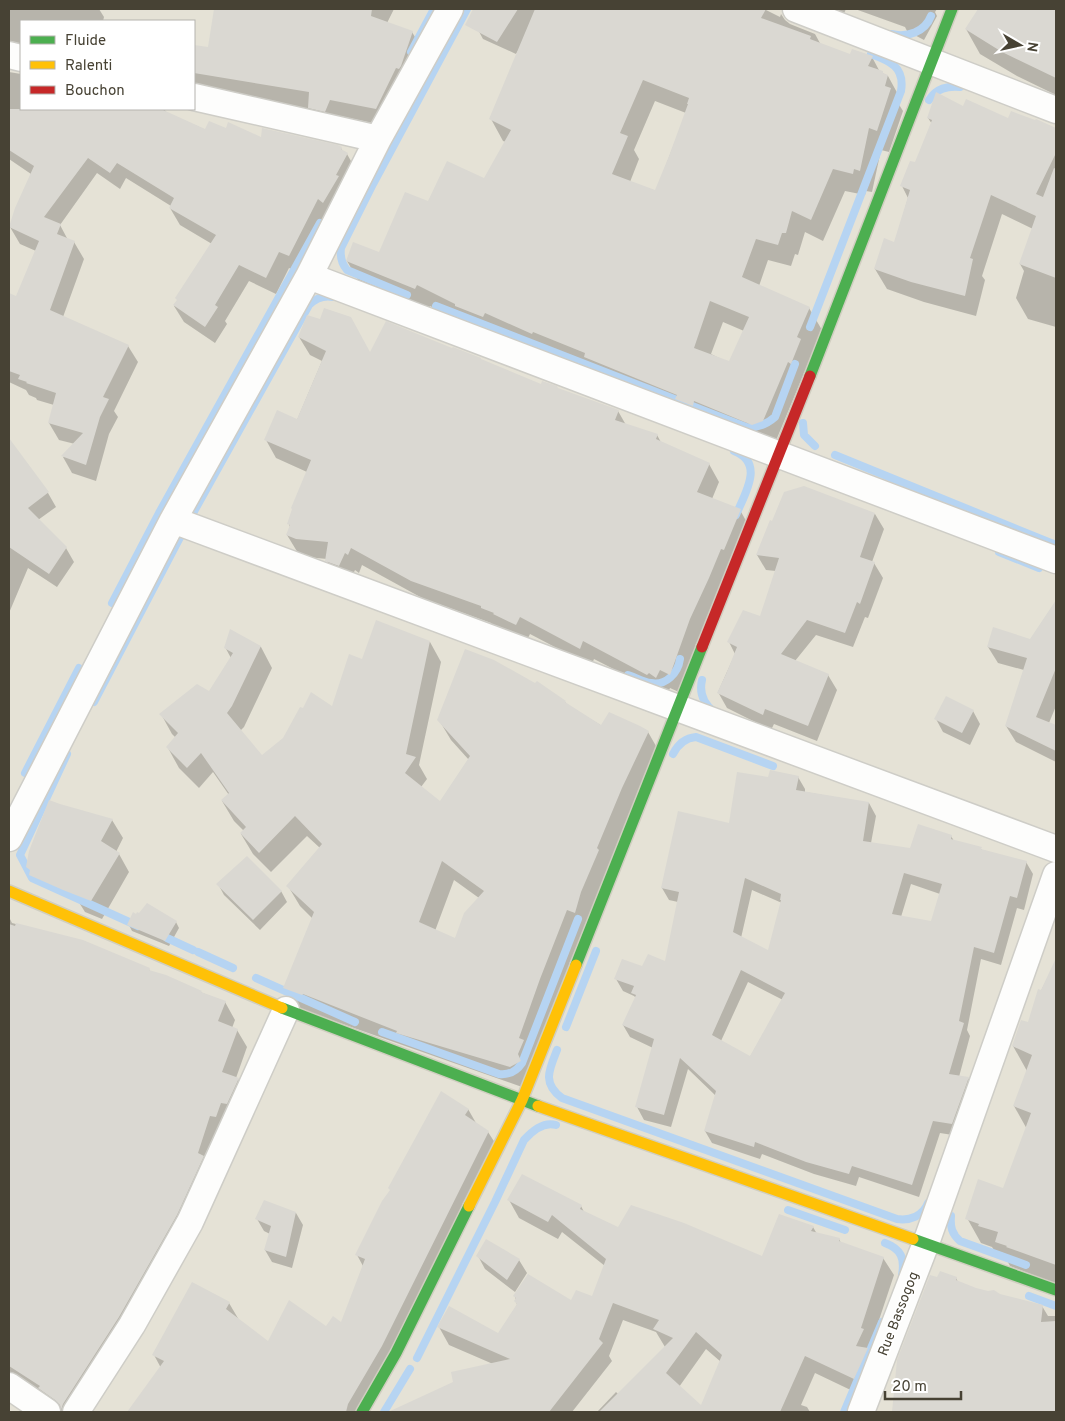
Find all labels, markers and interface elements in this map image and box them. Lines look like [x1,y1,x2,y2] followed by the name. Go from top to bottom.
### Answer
[20,20,195,110] legend
[995,20,1045,70] north arrow
[65,32,106,51] text: Fluide
[1022,40,1041,53] text: N
[65,57,112,76] text: Ralenti
[65,82,125,101] text: Bouchon
[875,1269,923,1359] street label: Rue Bassogog
[885,1368,961,1400] scale bar
[892,1378,927,1397] text: 20 m

